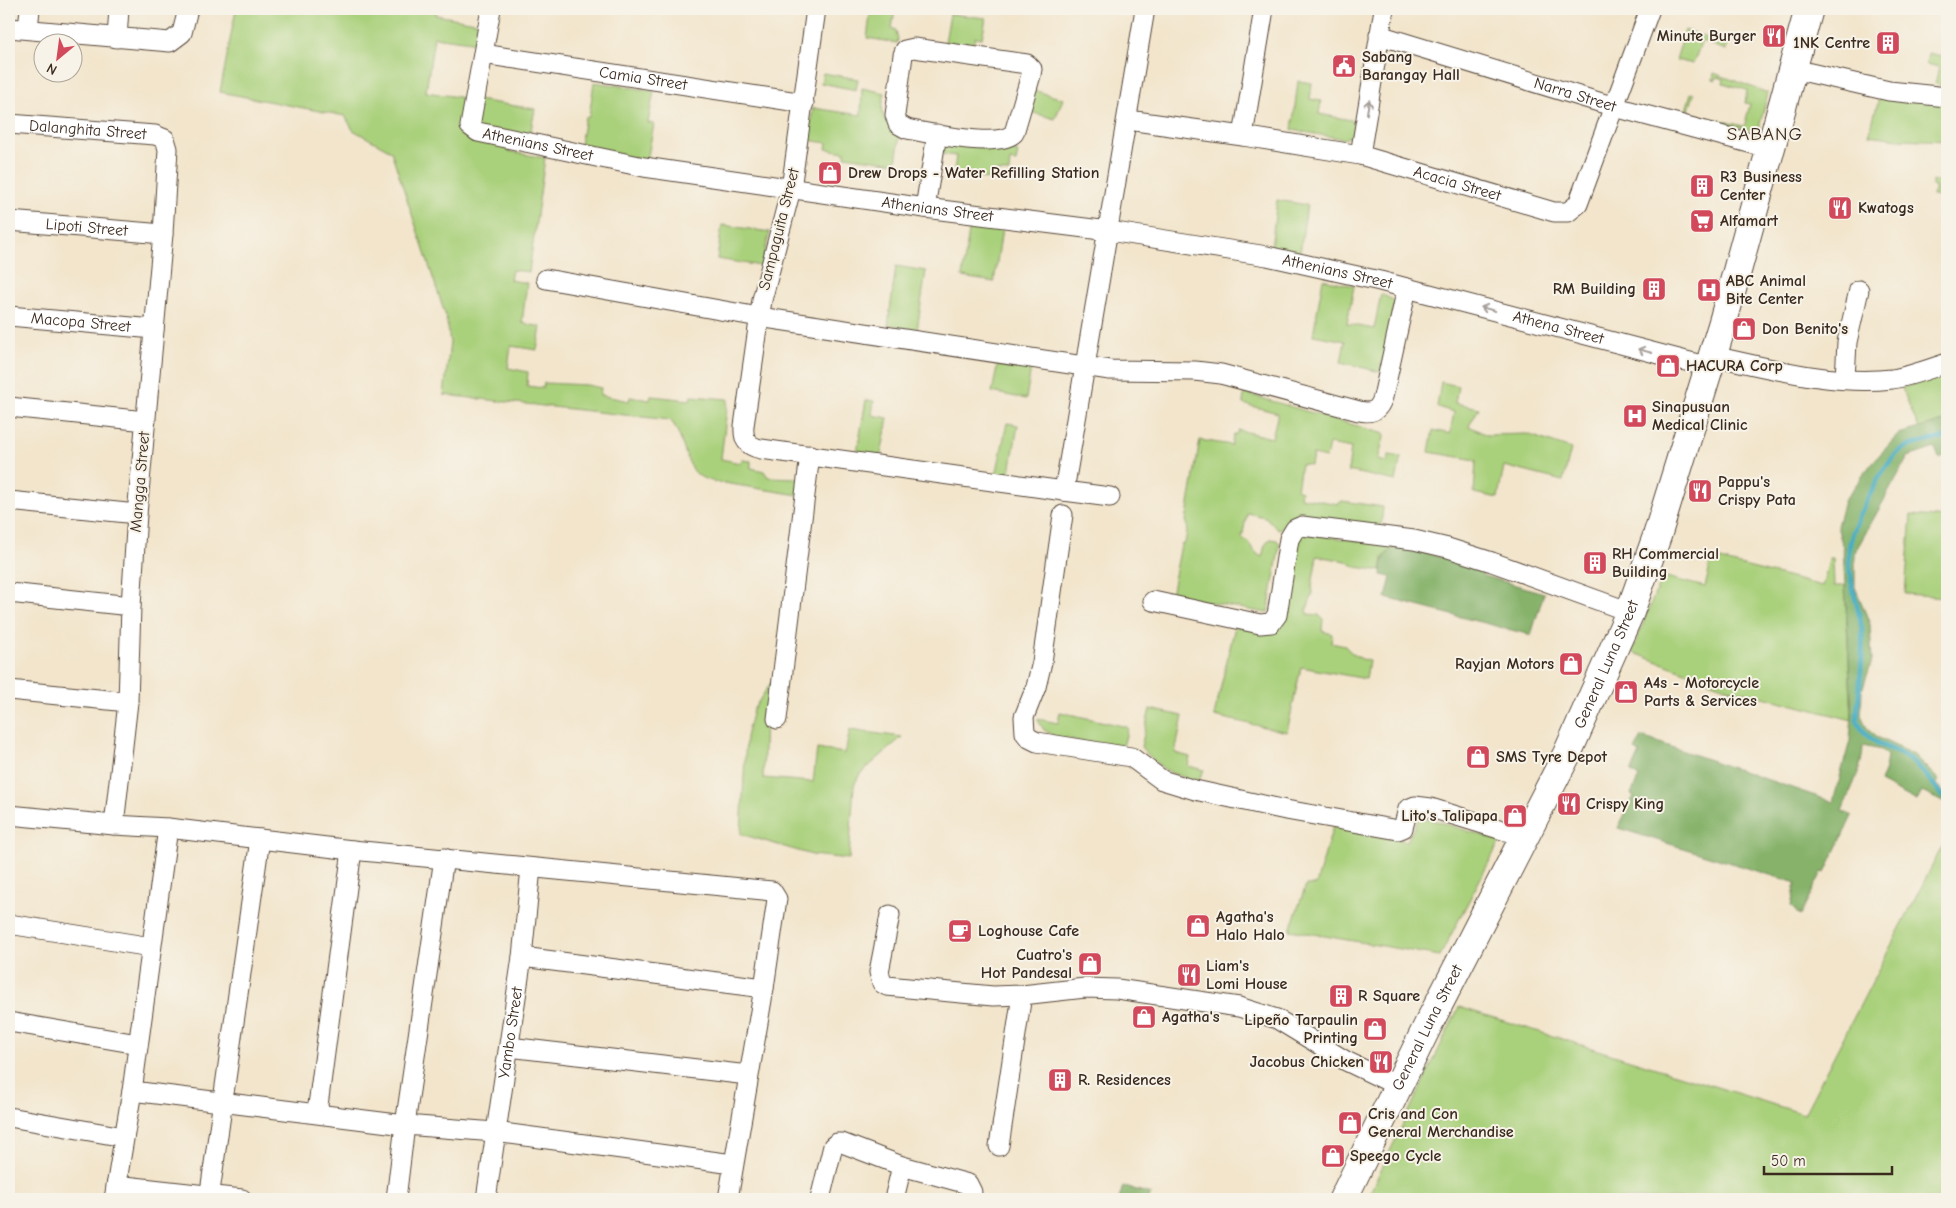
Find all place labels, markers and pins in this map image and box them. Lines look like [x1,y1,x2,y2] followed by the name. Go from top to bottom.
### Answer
[1761,23,1787,49] restaurant icon: Minute Burger
[1657,27,1757,45] place label: Minute Burger
[1875,30,1901,56] building icon: 1NK Centre
[1793,34,1870,52] place label: 1NK Centre
[1362,48,1460,84] place label: Sabang Barangay Hall
[1331,53,1357,79] public building icon: Sabang Barangay Hall
[817,160,843,186] shop icon: Drew Drops - Water Refilling Station
[848,164,1099,182] place label: Drew Drops - Water Refilling Station
[1720,168,1802,204] place label: R3 Business Center
[1689,173,1715,199] building icon: R3 Business Center
[1827,195,1853,221] restaurant icon: Kwatogs
[1858,199,1914,217] place label: Kwatogs
[1689,208,1715,234] supermarket icon: Alfamart
[1720,212,1779,230] place label: Alfamart
[1726,272,1806,308] place label: ABC Animal Bite Center
[1641,276,1667,302] building icon: RM Building
[1696,277,1722,303] hospital icon: ABC Animal Bite Center
[1553,280,1636,298] place label: RM Building
[1731,316,1757,342] shop icon: Don Benito's
[1762,320,1848,338] place label: Don Benito's
[1655,353,1681,379] shop icon: HACURA Corp
[1686,357,1783,375] place label: HACURA Corp
[1652,398,1748,434] place label: Sinapusuan Medical Clinic
[1622,403,1648,429] hospital icon: Sinapusuan Medical Clinic
[1718,473,1796,509] place label: Pappu's Crispy Pata
[1687,478,1713,504] restaurant icon: Pappu's Crispy Pata
[1612,545,1719,581] place label: RH Commercial Building
[1582,550,1608,576] building icon: RH Commercial Building
[1558,651,1584,677] shop icon: Rayjan Motors
[1455,655,1554,673] place label: Rayjan Motors
[1644,674,1759,710] place label: A4s - Motorcycle Parts & Services
[1613,679,1639,705] shop icon: A4s - Motorcycle Parts & Services
[1465,744,1491,770] shop icon: SMS Tyre Depot
[1496,748,1608,766] place label: SMS Tyre Depot
[1556,791,1582,817] restaurant icon: Crispy King
[1586,795,1664,813] place label: Crispy King
[1502,803,1528,829] shop icon: Lito's Talipapa
[1401,807,1498,825] place label: Lito's Talipapa
[1216,908,1285,944] place label: Agatha's Halo Halo
[1185,913,1211,939] shop icon: Agatha's Halo Halo
[947,918,973,944] cafe icon: Loghouse Cafe
[978,922,1079,940] place label: Loghouse Cafe
[981,946,1072,982] place label: Cuatro's Hot Pandesal
[1077,951,1103,977] shop icon: Cuatro's Hot Pandesal
[1206,957,1288,993] place label: Liam's Lomi House
[1176,962,1202,988] restaurant icon: Liam's Lomi House
[1328,983,1354,1009] building icon: R Square
[1358,987,1420,1005] place label: R Square
[1131,1004,1157,1030] shop icon: Agatha's
[1162,1008,1220,1026] place label: Agatha's
[1244,1011,1358,1047] place label: Lipeño Tarpaulin Printing
[1362,1016,1388,1042] shop icon: Lipeño Tarpaulin Printing
[1368,1049,1394,1075] restaurant icon: Jacobus Chicken
[1250,1053,1364,1071] place label: Jacobus Chicken
[1047,1067,1073,1093] building icon: R. Residences
[1078,1071,1171,1089] place label: R. Residences
[1368,1105,1514,1141] place label: Cris and Con General Merchandise
[1337,1110,1363,1136] shop icon: Cris and Con General Merchandise
[1320,1143,1346,1169] shop icon: Speego Cycle
[1350,1147,1441,1165] place label: Speego Cycle

